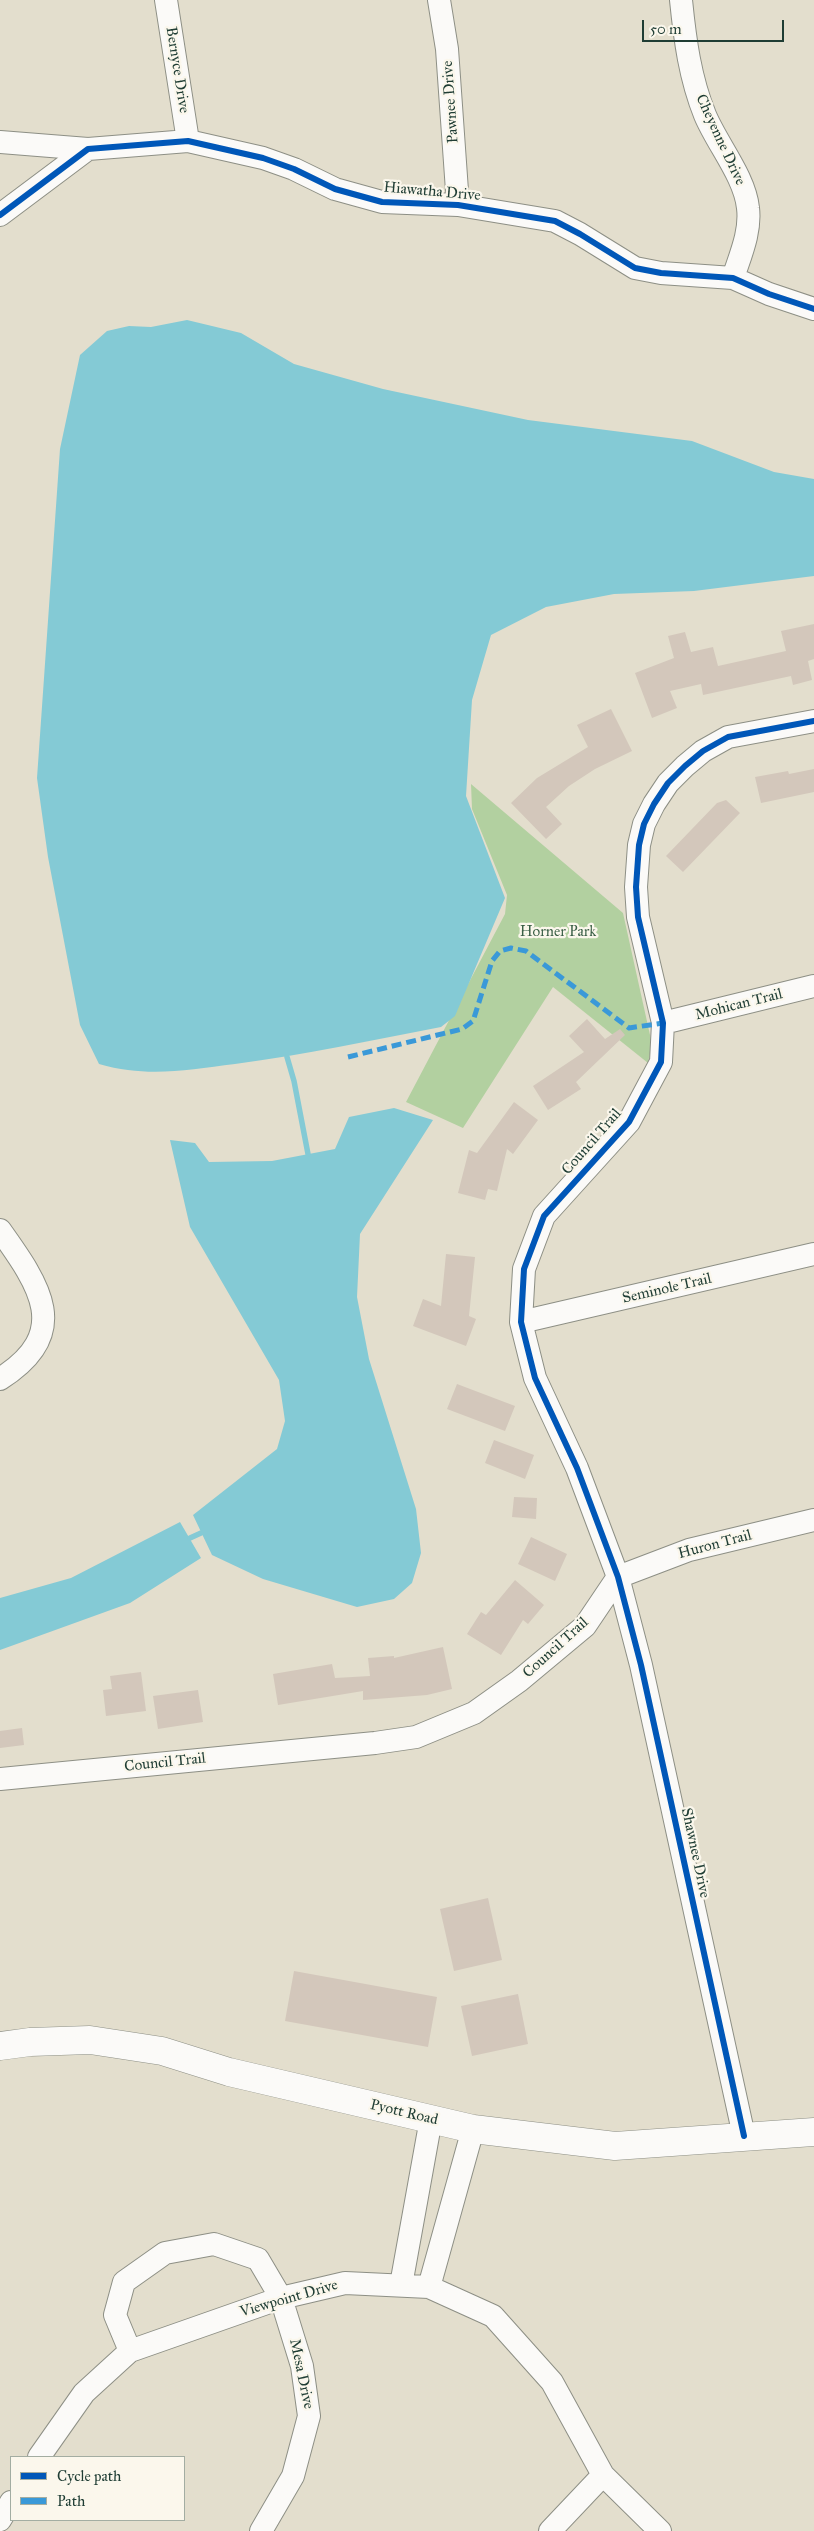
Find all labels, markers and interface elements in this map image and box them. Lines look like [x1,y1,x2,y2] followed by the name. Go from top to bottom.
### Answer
[644,10,786,42] scale bar
[650,20,682,38] text: 50 m
[161,26,193,114] street label: Bernyce Drive
[439,60,463,144] street label: Pawnee Drive
[691,92,749,188] street label: Cheyenne Drive
[383,179,481,205] street label: Hiawatha Drive
[520,923,596,941] park label: Horner Park
[693,985,785,1025] street label: Mohican Trail
[558,1105,626,1179] street label: Council Trail
[621,1270,713,1308] street label: Seminole Trail
[676,1527,754,1563] street label: Huron Trail
[520,1614,592,1682] street label: Council Trail
[123,1750,207,1776] street label: Council Trail
[677,1806,713,1900] street label: Shawnee Drive
[368,2096,440,2130] street label: Pyott Road
[238,2276,340,2322] street label: Viewpoint Drive
[285,2337,317,2411] street label: Mesa Drive
[10,2456,185,2521] legend
[57,2467,121,2485] text: Cycle path
[57,2492,85,2510] text: Path

